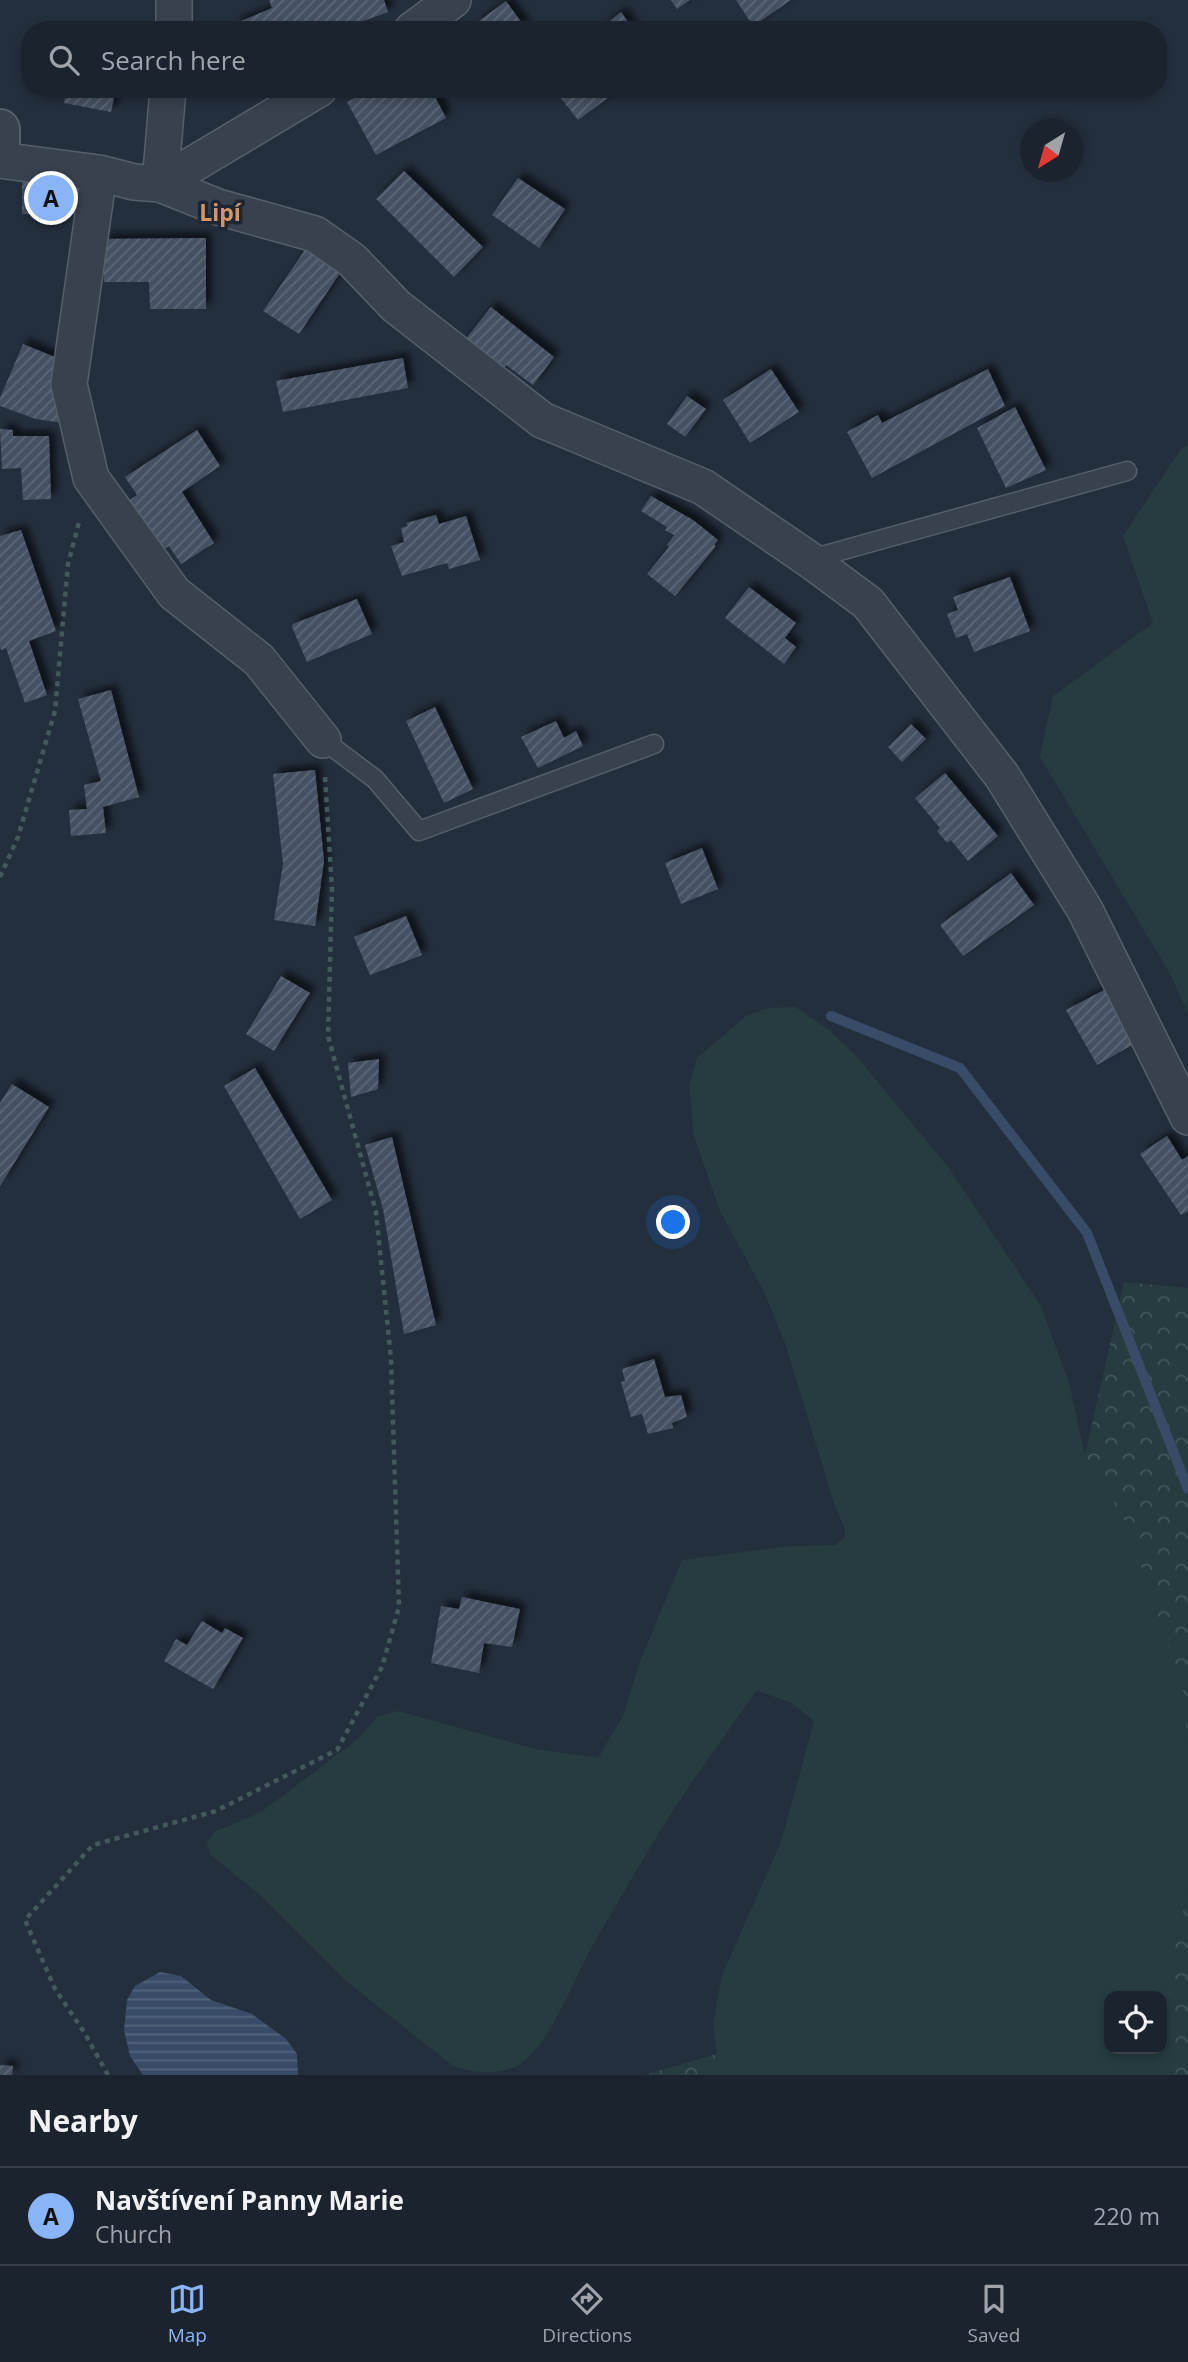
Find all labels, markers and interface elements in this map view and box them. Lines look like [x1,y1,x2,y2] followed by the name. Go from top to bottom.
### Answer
[21,21,1167,98] search box
[45,41,83,79] icon: search
[101,42,246,78] text: Search here
[1020,119,1083,182] north arrow
[28,172,74,224] pin: A
[199,196,242,228] district label: Lipí
[656,1205,690,1239] your location
[1104,1991,1167,2054] map controls
[1104,1991,1167,2054] button: locate
[28,2100,138,2141] text: Nearby
[95,2182,404,2218] text: Navštívení Panny Marie
[43,2200,59,2232] text: A
[1093,2200,1160,2232] text: 220 m
[95,2218,172,2250] text: Church
[168,2280,207,2348] tab: Map
[542,2280,632,2348] tab: Directions
[968,2280,1020,2348] tab: Saved

